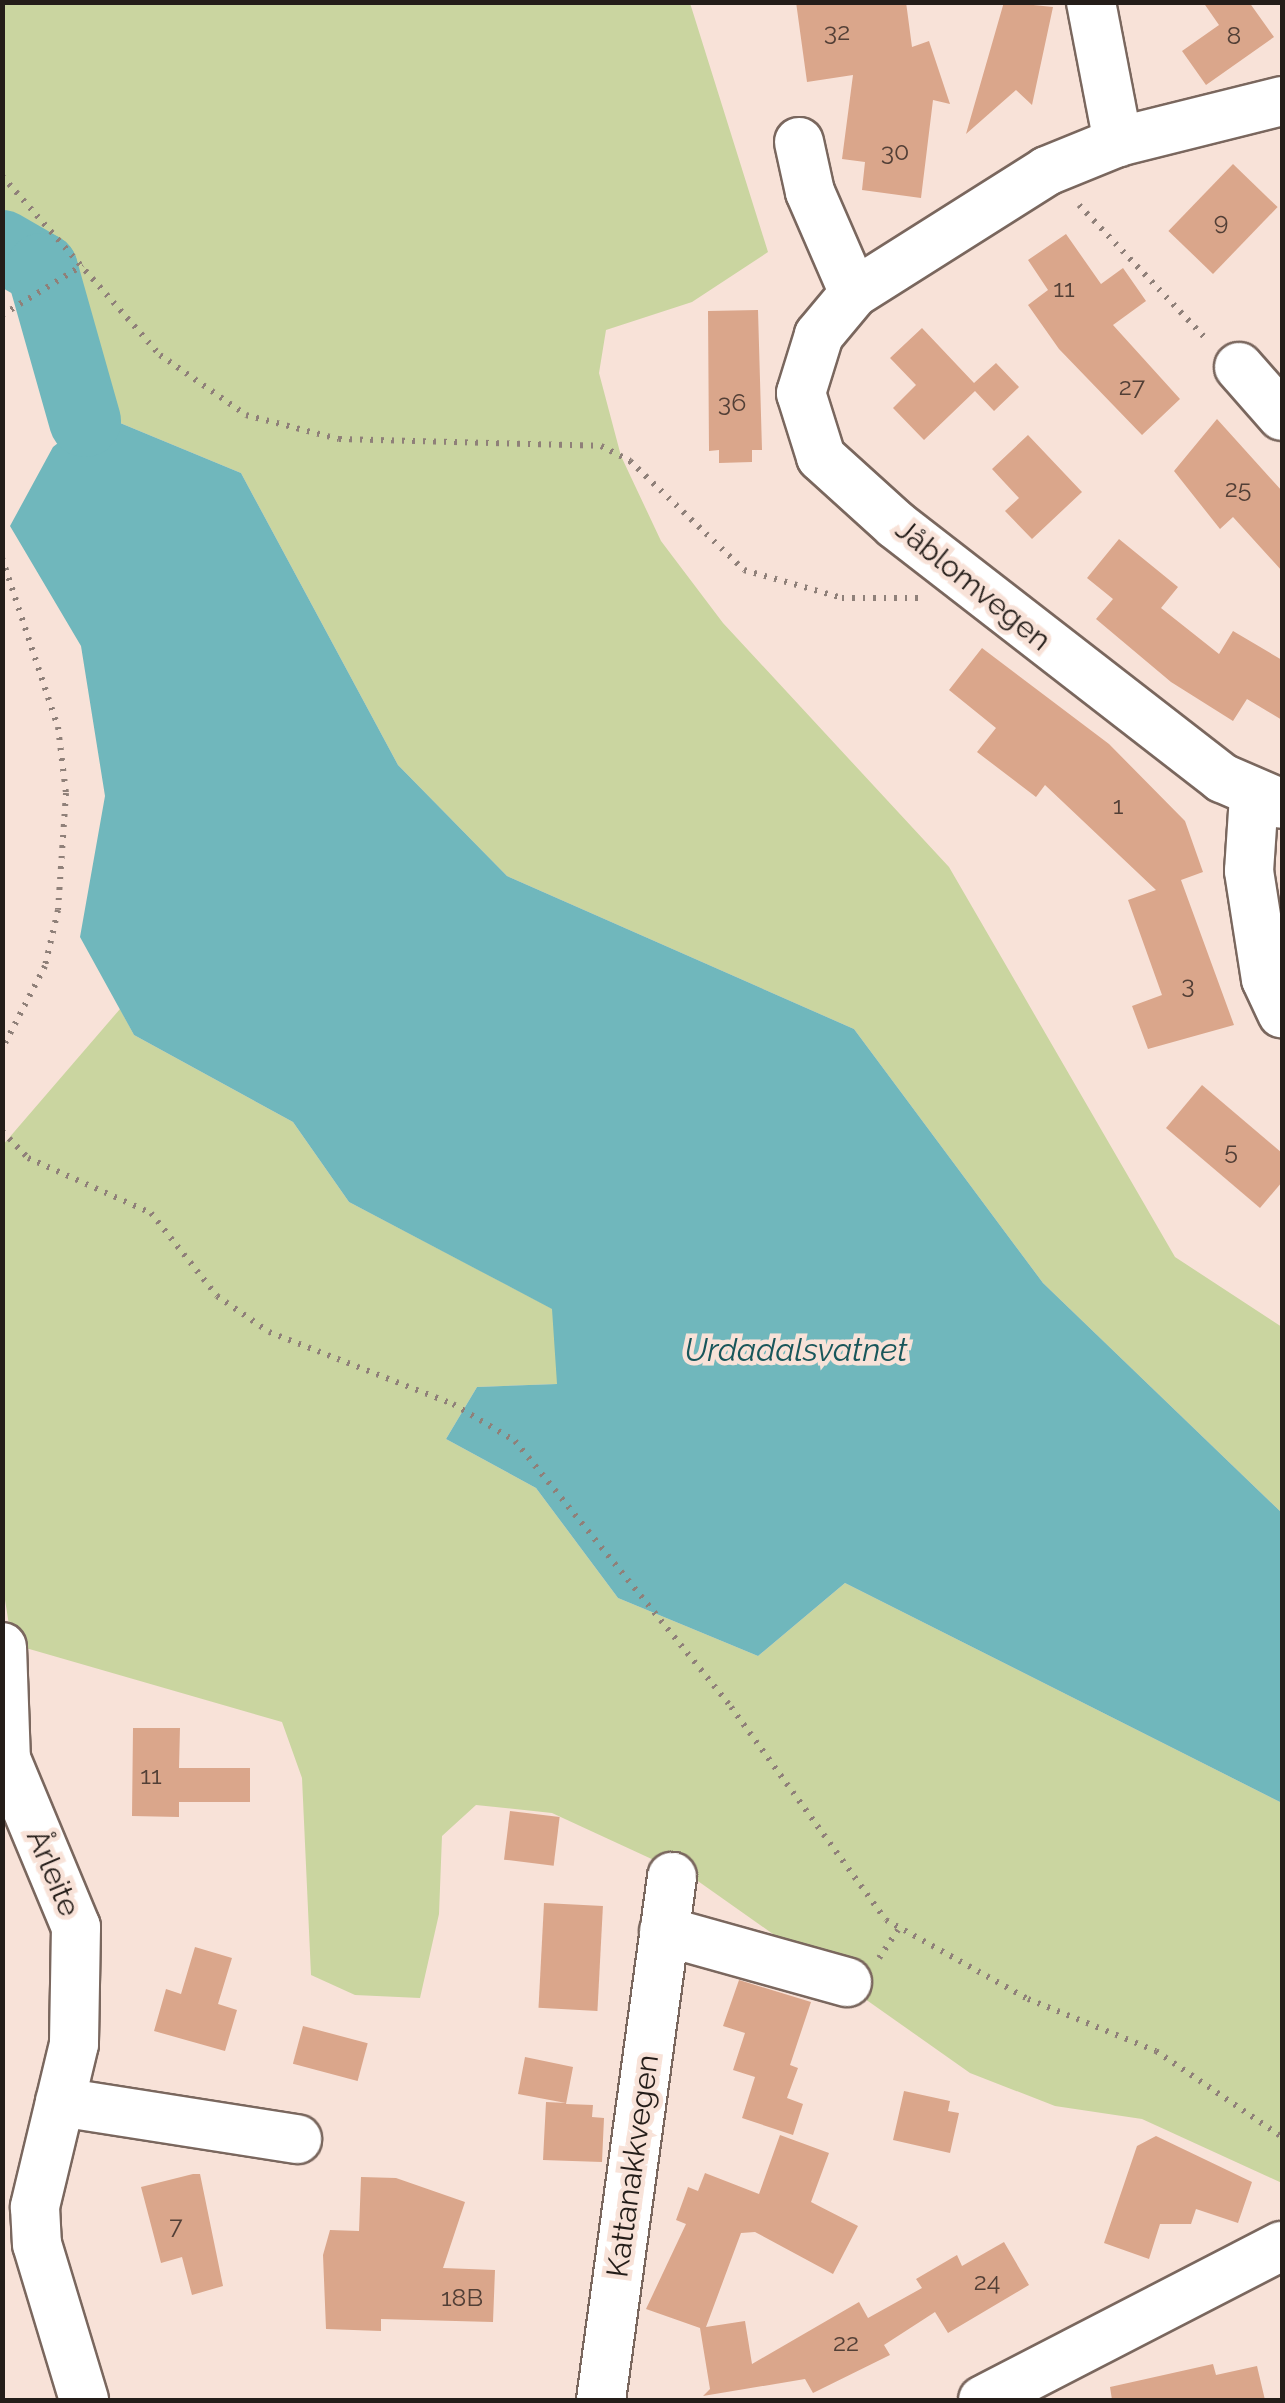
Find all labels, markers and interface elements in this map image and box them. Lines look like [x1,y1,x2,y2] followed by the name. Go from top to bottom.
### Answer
[824,16,850,46] house number: 32
[1227,20,1241,50] house number: 8
[881,136,909,166] house number: 30
[1214,206,1228,236] house number: 9
[1053,273,1075,303] house number: 11
[1119,371,1145,401] house number: 27
[718,387,746,417] house number: 36
[1225,473,1251,503] house number: 25
[888,512,1058,658] street label: Jåblomvegen
[1113,790,1123,820] house number: 1
[1181,969,1195,999] house number: 3
[1224,1135,1238,1165] house number: 5
[684,1331,908,1369] water label: Urdadalsvatnet
[140,1760,162,1790] house number: 11
[19,1824,87,1922] street label: Årleite
[600,2052,666,2280] street label: Kattanakkvegen
[169,2210,183,2240] house number: 7
[974,2266,1000,2296] house number: 24
[441,2282,483,2312] house number: 18B
[833,2327,859,2357] house number: 22

